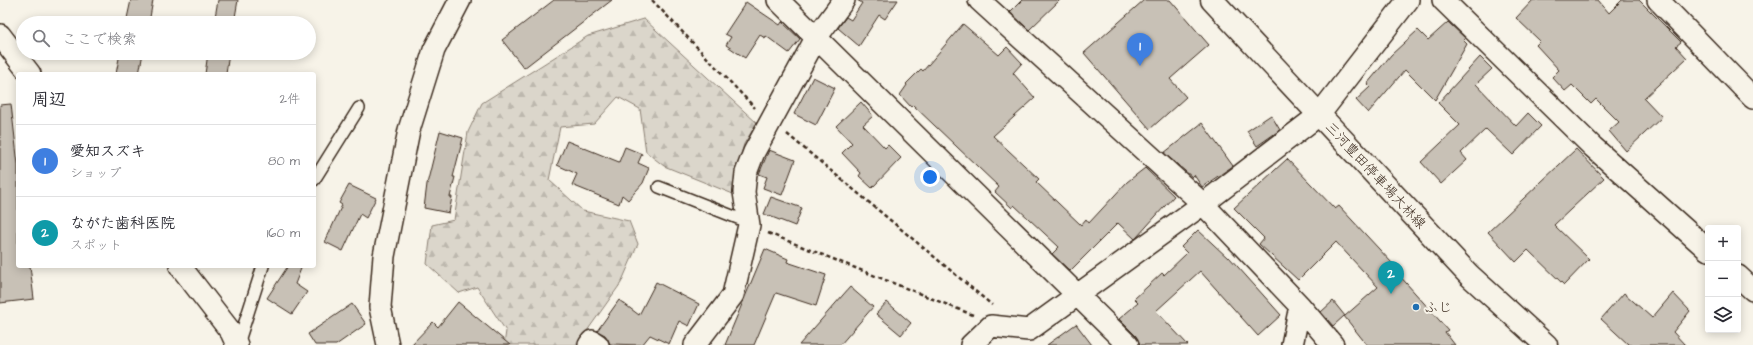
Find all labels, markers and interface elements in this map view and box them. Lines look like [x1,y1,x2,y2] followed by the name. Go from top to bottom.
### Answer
[16,16,316,60] search box
[30,27,52,49] icon: search
[62,29,137,50] text: ここで検索
[1127,33,1153,66] pin: 1
[32,88,66,112] text: 周辺
[280,90,300,108] text: 2件
[1320,118,1430,234] street label: 三河豊田停車場大林線
[70,141,146,162] text: 愛知スズキ
[44,152,46,170] text: 1
[268,152,300,170] text: 80 m
[70,164,121,182] text: ショップ
[920,167,940,187] your location
[70,213,175,234] text: ながた歯科医院
[41,224,49,242] text: 2
[267,224,300,242] text: 160 m
[1705,225,1741,333] map controls
[1705,225,1741,261] button: +
[70,236,122,254] text: スポット
[1378,261,1404,294] pin: 2
[1705,261,1741,297] button: −
[1705,297,1741,333] button: layers
[1424,298,1452,318] place label: ふじ
[1411,302,1421,312] marker: ふじ

